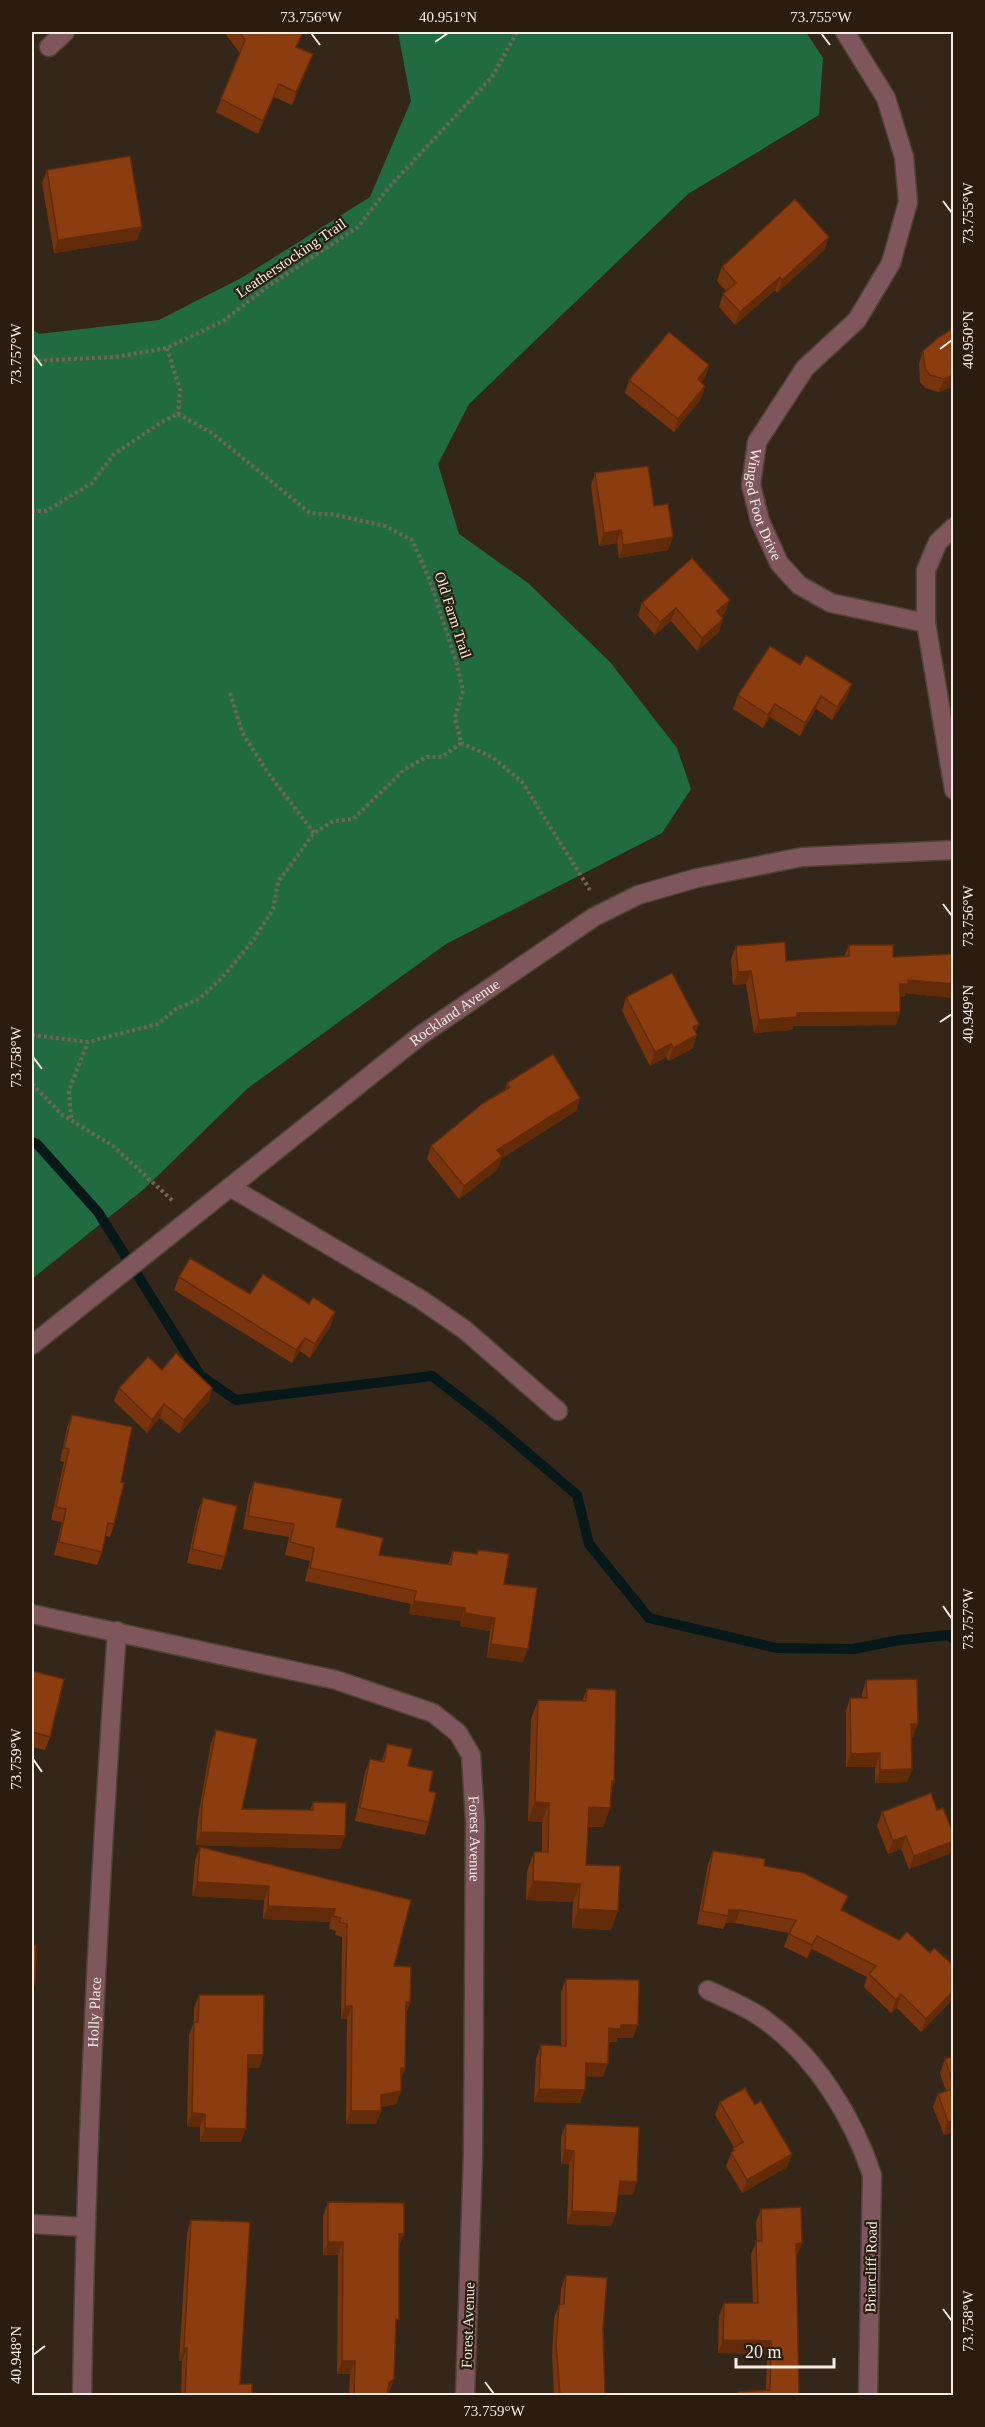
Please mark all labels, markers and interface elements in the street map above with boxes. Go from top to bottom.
text: 73.756°W [280,9,343,25]
text: 40.951°N [419,9,477,25]
text: 73.755°W [790,9,853,25]
text: 73.755°W [960,181,976,244]
street label: Leatherstocking Trail [233,215,349,301]
text: 40.950°N [960,311,976,369]
text: 73.757°W [8,322,24,385]
street label: Winged Foot Drive [743,448,785,563]
street label: Old Farm Trail [431,570,475,660]
text: 73.756°W [960,884,976,947]
street label: Rockland Avenue [406,975,503,1049]
text: 40.949°N [960,985,976,1043]
text: 73.758°W [8,1025,24,1088]
text: 73.757°W [960,1587,976,1650]
text: 73.759°W [8,1727,24,1790]
street label: Forest Avenue [465,1795,483,1882]
street label: Holly Place [85,1976,104,2048]
street label: Briarcliff Road [862,2221,880,2313]
street label: Forest Avenue [459,2281,478,2368]
text: 73.758°W [960,2289,976,2352]
text: 40.948°N [8,2326,24,2384]
scale bar [736,2331,834,2369]
text: 20 m [745,2342,782,2362]
text: 73.759°W [463,2403,526,2419]

